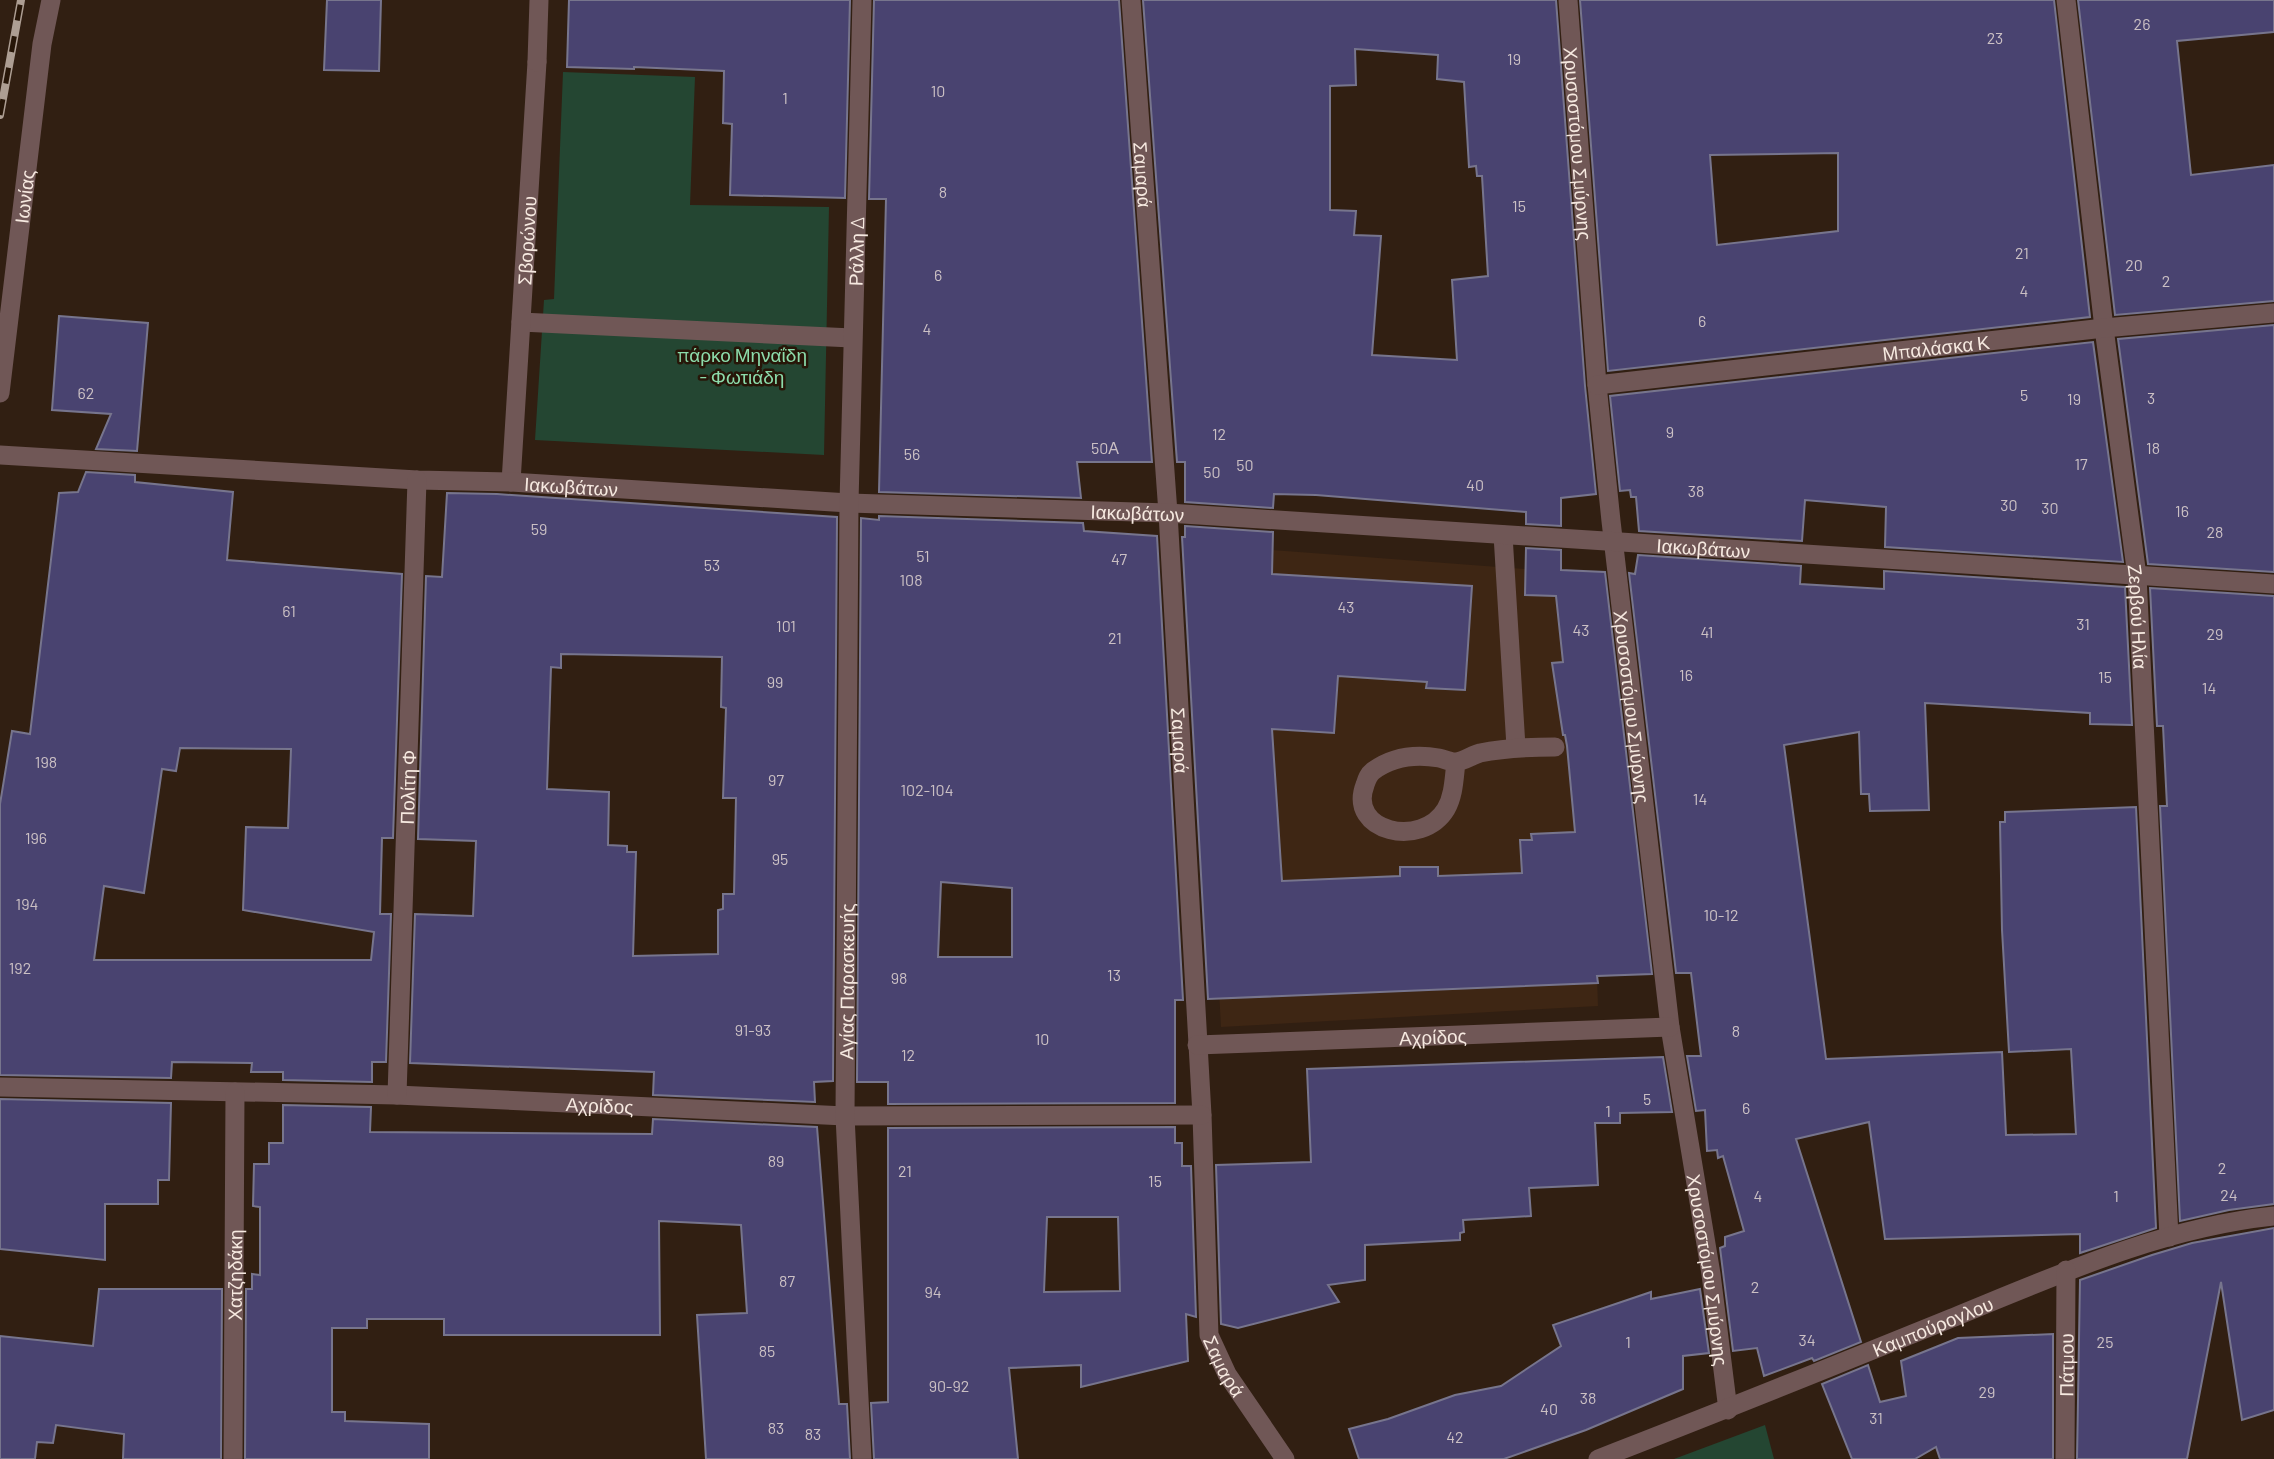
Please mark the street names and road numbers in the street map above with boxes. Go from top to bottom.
street label: Χρυσοστόμου Σμύρνης [1560,46,1598,241]
street label: Σαμαρά [1130,141,1157,208]
street label: Ιωνίας [9,168,38,225]
street label: Σβορώνου [512,195,540,286]
street label: Ράλλη Δ [843,217,868,286]
street label: Μπαλάσκα Κ [1881,329,1991,364]
street label: Ιακωβάτων [524,471,619,500]
street label: Ιακωβάτων [1090,499,1185,526]
street label: Ιακωβάτων [1656,533,1751,562]
street label: Ζερβού Ηλία [2124,563,2153,670]
street label: Χρυσοστόμου Σμύρνης [1610,609,1655,804]
street label: Σαμαρά [1167,707,1194,774]
street label: Πολίτη Φ [394,749,420,825]
street label: Αγίας Παρασκευής [834,903,858,1060]
street label: Αχρίδος [1399,1023,1467,1049]
street label: Αχρίδος [565,1091,634,1118]
street label: Χρυσοστόμου Σμύρνης [1683,1172,1734,1367]
street label: Χατζηδάκη [222,1229,246,1321]
street label: Καμπούρογλου [1869,1291,1996,1361]
street label: Σαμαρά [1199,1332,1250,1401]
street label: Πάτμου [2054,1333,2077,1397]

